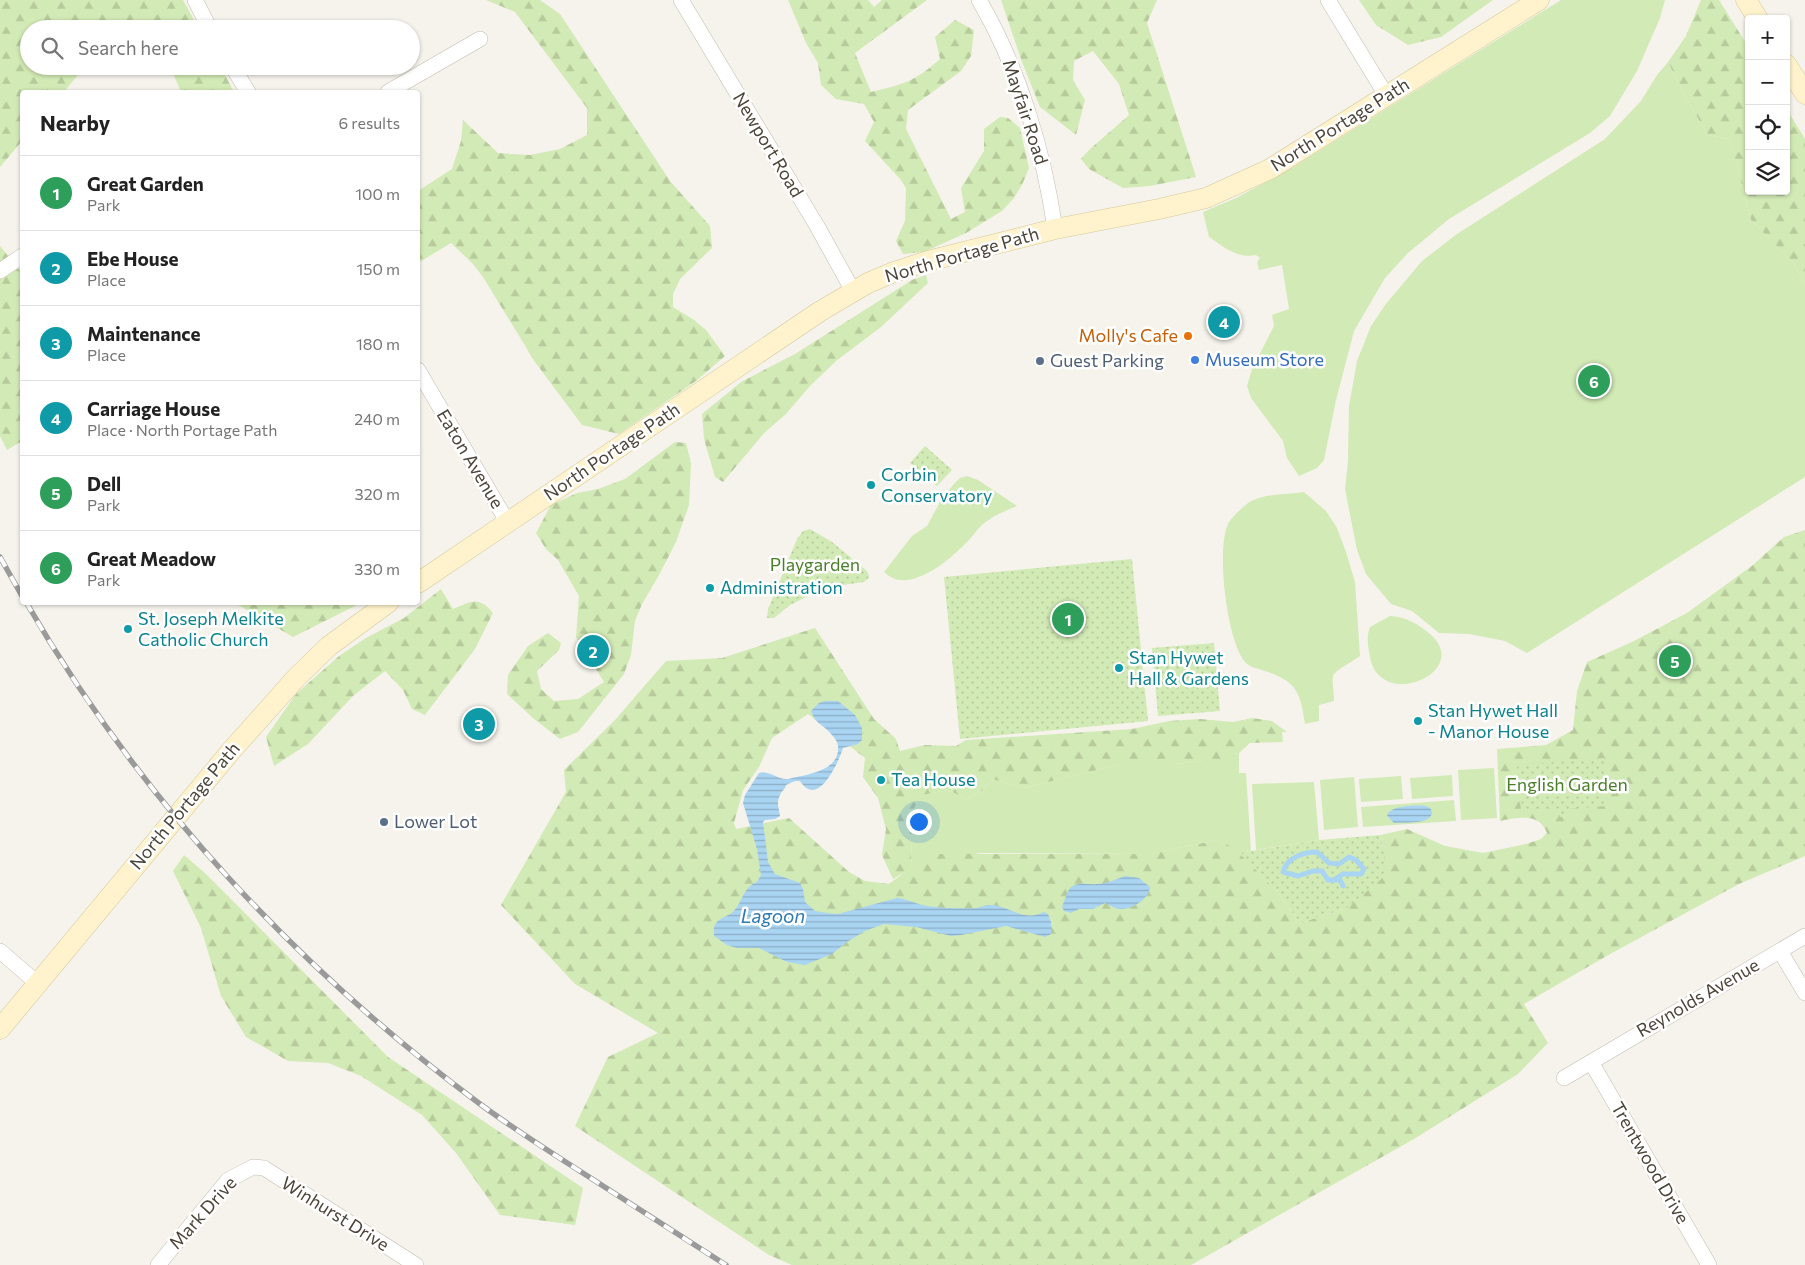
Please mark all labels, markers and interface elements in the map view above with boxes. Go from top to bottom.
map controls [1745,15,1790,195]
button: + [1745,15,1790,60]
search box [20,20,420,75]
icon: search [38,34,66,62]
text: Search here [78,36,178,59]
street label: Mayfair Road [999,56,1053,167]
button: − [1745,60,1790,105]
street label: North Portage Path [1266,73,1413,176]
street label: Newport Road [729,88,809,201]
button: locate [1745,105,1790,150]
text: Nearby [40,110,110,135]
text: 6 results [339,113,400,132]
button: layers [1745,150,1790,195]
text: Great Garden [87,172,204,195]
text: 1 [52,184,60,203]
text: 100 m [355,184,400,203]
text: Park [87,195,120,214]
street label: North Portage Path [882,222,1041,287]
text: Ebe House [87,247,179,270]
text: 2 [51,259,61,278]
text: 150 m [357,259,400,278]
text: Place [87,270,126,289]
pin: 4 [1208,303,1240,341]
text: Maintenance [87,322,201,345]
place label: Molly's Cafe [1078,324,1178,346]
marker: Molly's Cafe [1182,330,1194,342]
text: 3 [51,334,61,353]
text: 180 m [356,334,400,353]
text: Place [87,345,126,364]
place label: Museum Store [1205,348,1324,370]
place label: Guest Parking [1050,349,1164,371]
marker: Museum Store [1189,354,1201,366]
marker: Guest Parking [1034,355,1046,367]
pin: 6 [1578,362,1610,400]
text: Carriage House [87,397,220,420]
street label: North Portage Path [539,398,684,505]
street label: Eaton Avenue [433,405,509,512]
text: 4 [51,409,61,428]
text: 240 m [354,409,400,428]
text: Place · North Portage Path [87,420,277,439]
place label: Corbin Conservatory [881,463,992,506]
text: Dell [87,472,121,495]
marker: Corbin Conservatory [865,479,877,491]
text: 5 [51,484,61,503]
text: 320 m [355,484,400,503]
text: Park [87,495,120,514]
text: Great Meadow [87,547,216,570]
park label: Playgarden [770,553,860,575]
text: 6 [51,559,61,578]
text: 330 m [354,559,400,578]
text: Park [87,570,120,589]
place label: Administration [720,576,843,598]
marker: Administration [704,582,716,594]
pin: 1 [1052,600,1084,638]
place label: St. Joseph Melkite Catholic Church [138,607,284,650]
marker: St. Joseph Melkite Catholic Church [122,623,134,635]
pin: 2 [577,632,609,670]
pin: 5 [1659,642,1691,680]
place label: Stan Hywet Hall & Gardens [1129,646,1249,689]
marker: Stan Hywet Hall & Gardens [1113,662,1125,674]
place label: Stan Hywet Hall - Manor House [1428,699,1558,742]
pin: 3 [463,705,495,743]
marker: Stan Hywet Hall - Manor House [1412,715,1424,727]
street label: North Portage Path [125,737,244,873]
place label: Tea House [891,768,976,790]
park label: English Garden [1506,773,1628,795]
marker: Tea House [875,774,887,786]
your location [906,809,932,835]
place label: Lower Lot [394,810,477,832]
marker: Lower Lot [378,816,390,828]
water label: Lagoon [741,904,805,927]
street label: Reynolds Avenue [1632,953,1763,1041]
street label: Trentwood Drive [1607,1098,1695,1227]
street label: Mark Drive [164,1171,241,1253]
street label: Winhurst Drive [278,1171,394,1255]

